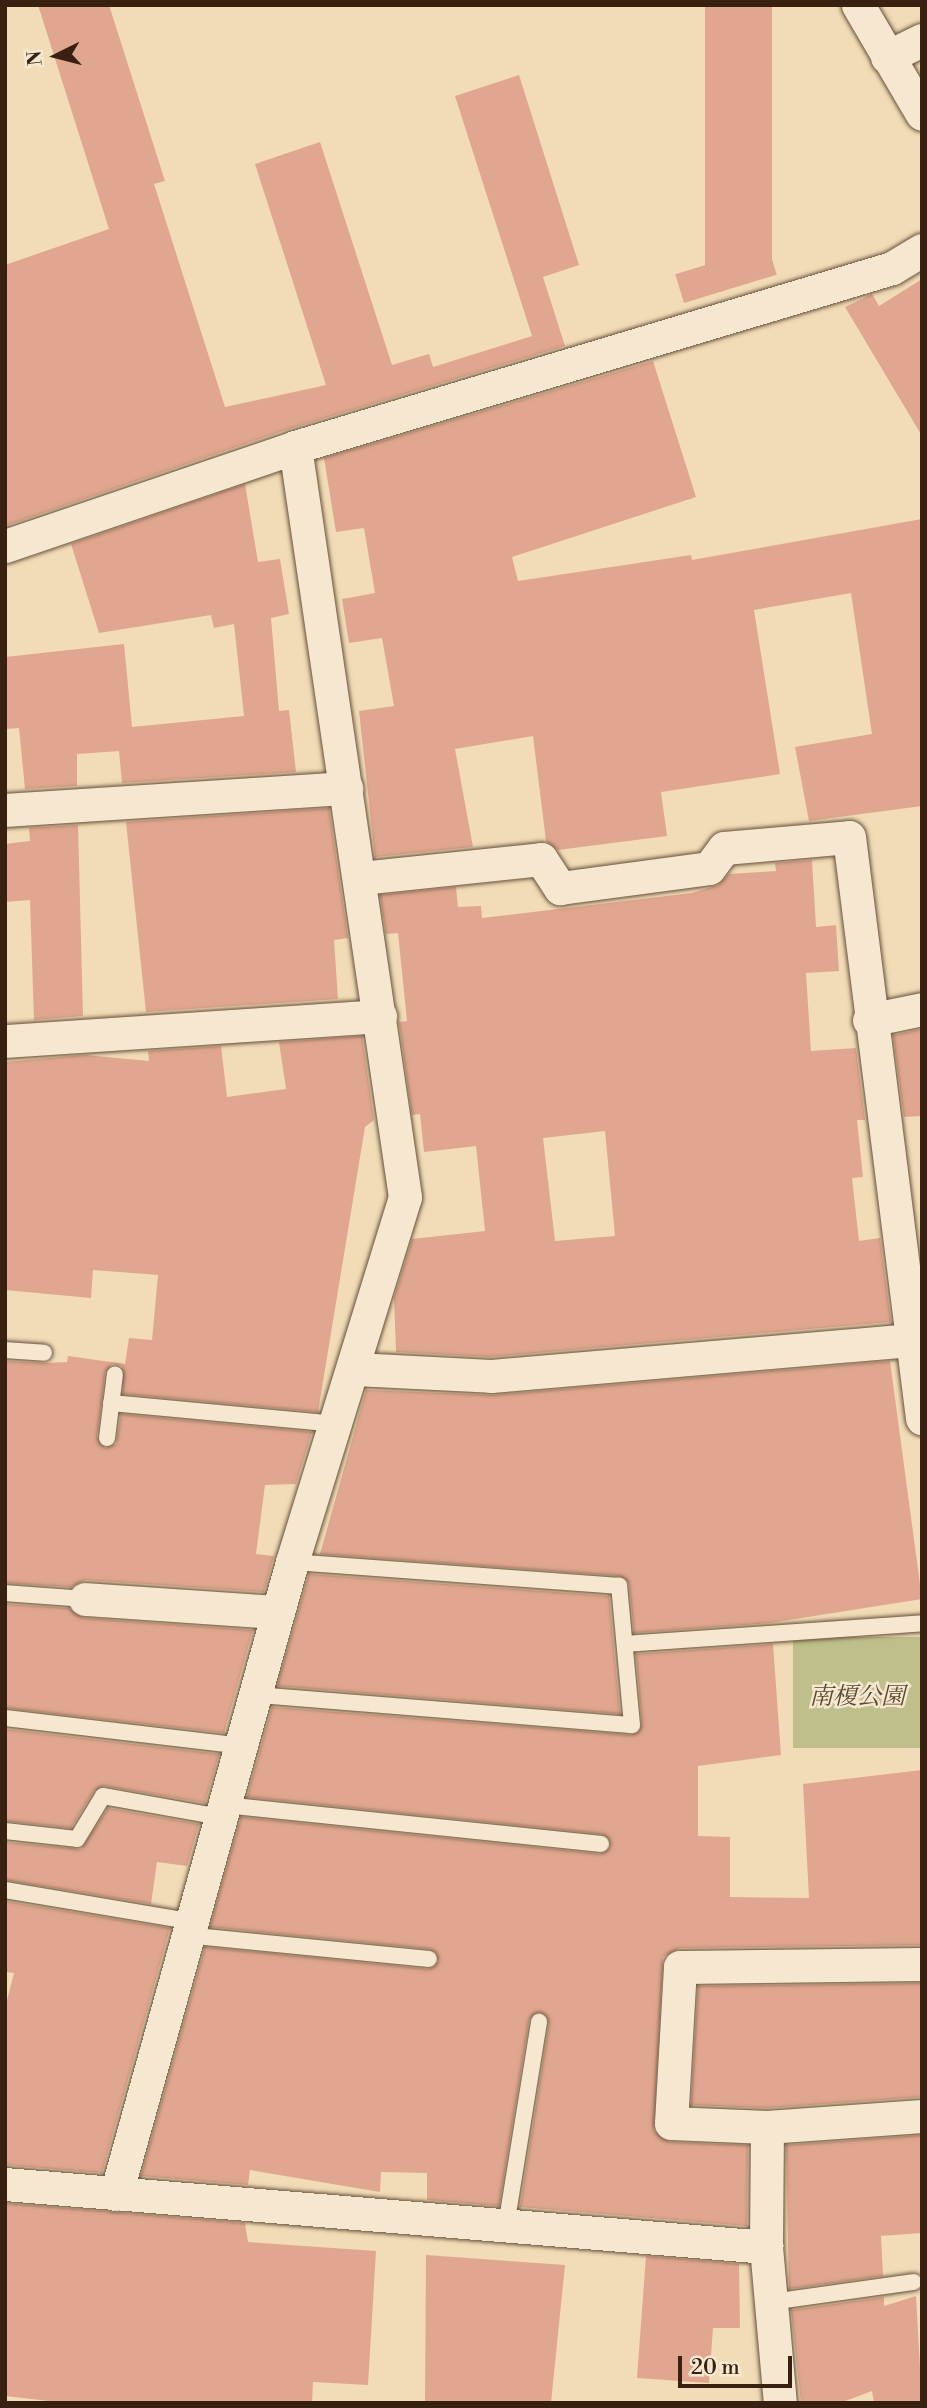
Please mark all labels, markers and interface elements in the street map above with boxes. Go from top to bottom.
north arrow [21,21,91,91]
text: N [22,49,48,67]
park label: 南榎公園 [809,1684,905,1712]
scale bar [682,2342,796,2386]
text: 20 m [691,2355,740,2381]

